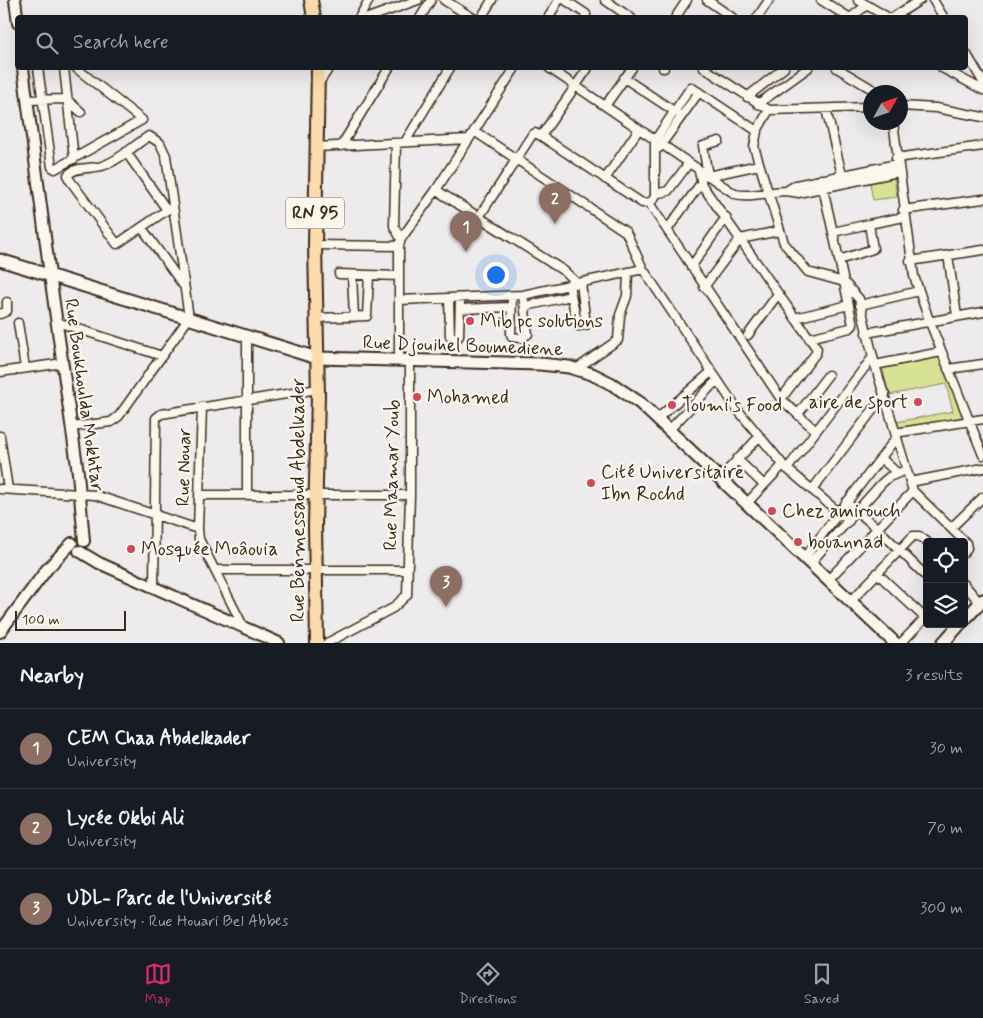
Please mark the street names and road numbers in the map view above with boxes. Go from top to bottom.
road number: RN 95 [286,198,344,228]
street label: Rue Boukhoulda Mokhtar [58,297,110,493]
street label: Rue Djouihel Boumediene [362,330,564,363]
street label: Rue Benmessaoud Abdelkader [286,378,311,622]
street label: Rue Maamar Youb [378,399,406,551]
street label: Rue Nouar [171,427,197,507]

